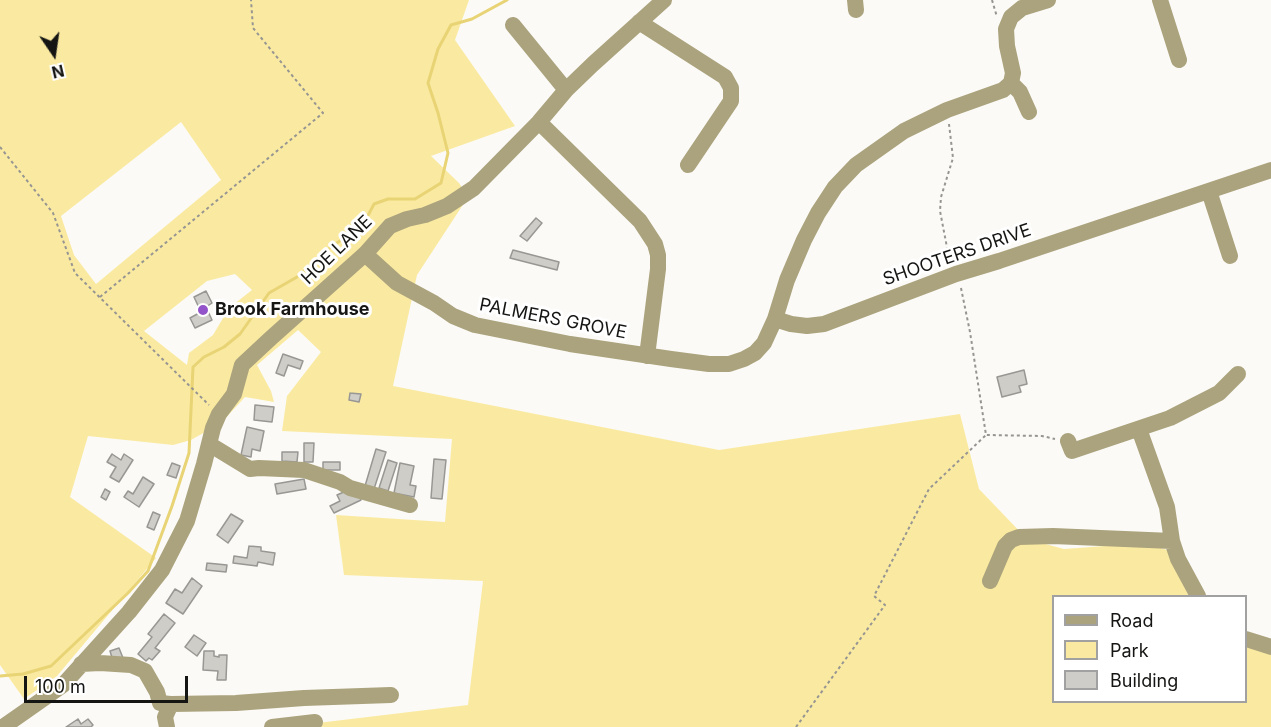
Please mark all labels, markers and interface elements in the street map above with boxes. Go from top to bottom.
north arrow [24,24,84,84]
text: N [50,60,66,83]
street label: HOE LANE [297,211,377,289]
street label: SHOOTERS DRIVE [880,220,1034,290]
street label: PALMERS GROVE [478,294,628,344]
place label: Brook Farmhouse [215,299,369,321]
marker: Brook Farmhouse [196,303,210,317]
legend [1052,595,1247,703]
text: Road [1110,610,1153,631]
text: Park [1110,640,1149,661]
scale bar [27,664,190,702]
text: Building [1110,670,1178,691]
text: 100 m [35,676,86,697]

